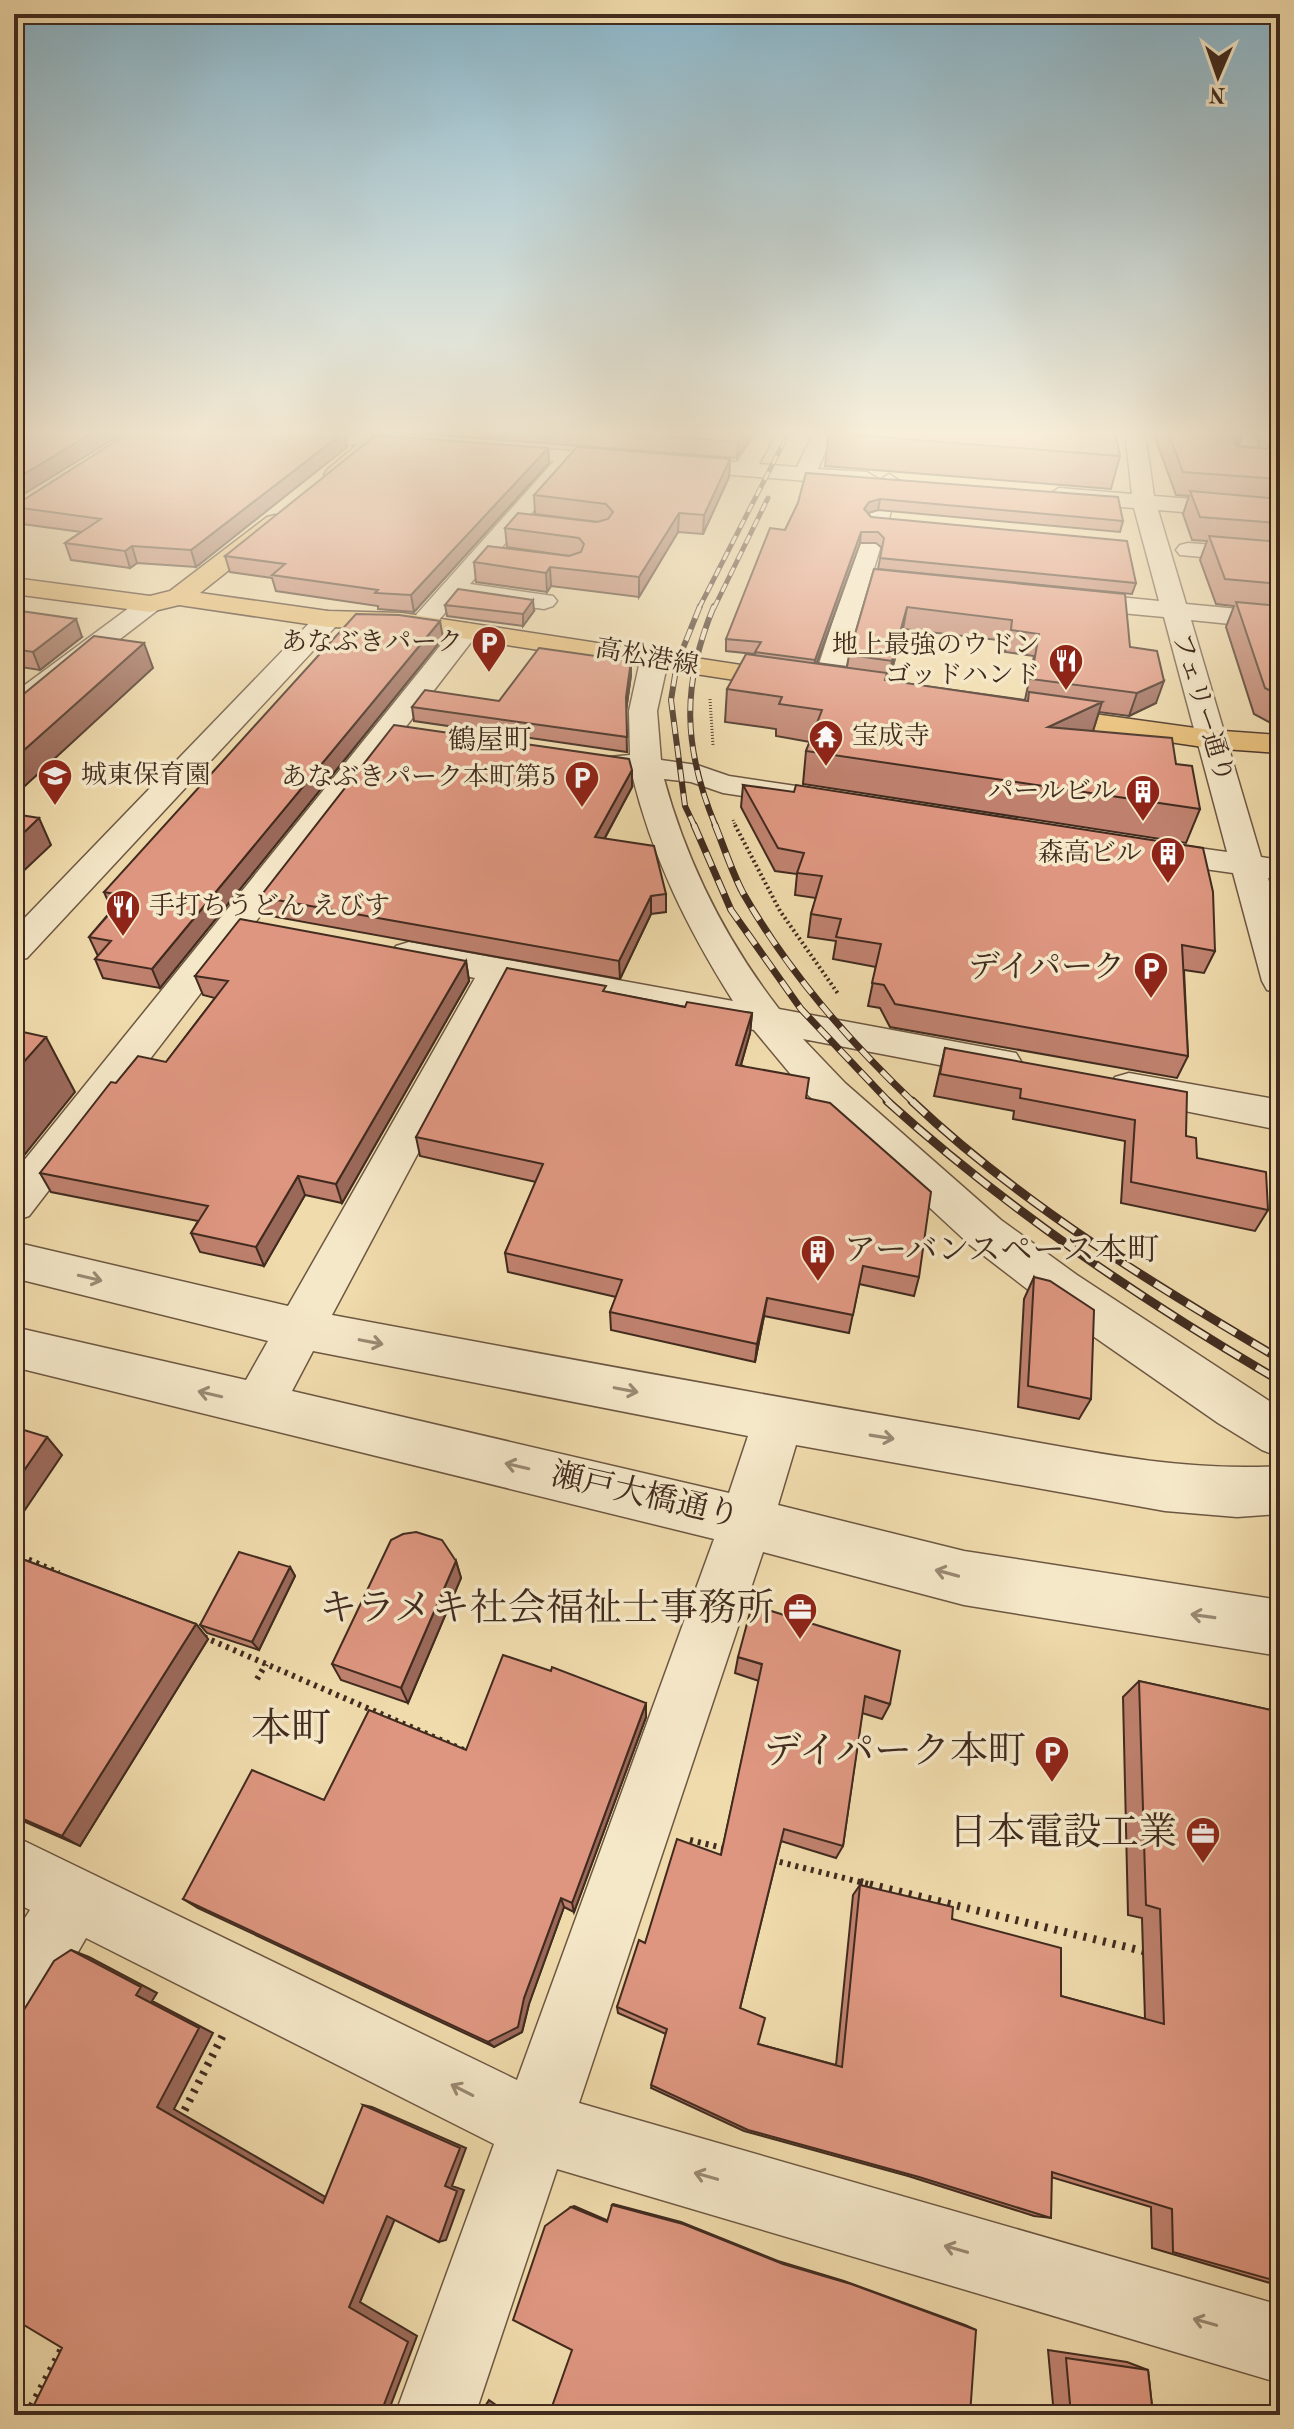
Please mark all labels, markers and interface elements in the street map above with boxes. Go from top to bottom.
north arrow [1178,36,1258,116]
text: N [1208,83,1226,105]
parking icon: あなぶきパーク [470,624,508,674]
place label: あなぶきパーク [281,629,463,656]
street label: フェリー通り [1167,630,1239,786]
place label: 地上最強のウドン ゴッドハンド [832,631,1040,689]
street label: 高松港線 [594,634,701,680]
restaurant icon: 地上最強のウドン ゴッドハンド [1047,642,1085,692]
temple icon: 宝成寺 [807,718,845,768]
place label: 宝成寺 [852,722,930,750]
district label: 鶴屋町 [448,725,532,756]
school or university icon: 城東保育園 [36,757,74,807]
parking icon: あなぶきパーク本町第5 [563,759,601,809]
place label: 城東保育園 [81,761,211,789]
place label: あなぶきパーク本町第5 [281,763,556,791]
building icon: パールビル [1124,773,1162,823]
place label: パールビル [988,778,1117,805]
building icon: 森高ビル [1149,835,1187,885]
place label: 森高ビル [1038,839,1142,867]
restaurant icon: 手打ちうどん えびす [104,888,142,938]
place label: 手打ちうどん えびす [149,892,390,920]
parking icon: デイパーク [1132,950,1170,1000]
place label: デイパーク [968,951,1125,985]
building icon: アーバンスペース本町 [799,1233,837,1283]
place label: アーバンスペース本町 [844,1233,1159,1268]
one-way arrow [76,1271,102,1286]
one-way arrow [357,1335,383,1350]
one-way arrow [613,1384,638,1399]
one-way arrow [197,1386,223,1401]
one-way arrow [869,1431,894,1446]
street label: 瀬戸大橋通り [548,1457,743,1534]
one-way arrow [505,1458,531,1473]
one-way arrow [934,1565,960,1580]
place label: キラメキ社会福祉士事務所 [319,1587,774,1629]
office icon: キラメキ社会福祉士事務所 [781,1591,819,1641]
one-way arrow [1191,1608,1216,1623]
district label: 本町 [251,1707,331,1751]
place label: デイパーク本町 [763,1731,1026,1772]
parking icon: デイパーク本町 [1033,1734,1071,1784]
place label: 日本電設工業 [949,1812,1177,1853]
office icon: 日本電設工業 [1184,1815,1222,1865]
one-way arrow [450,2081,474,2097]
one-way arrow [694,2168,719,2182]
one-way arrow [943,2241,969,2256]
one-way arrow [1193,2314,1219,2329]

